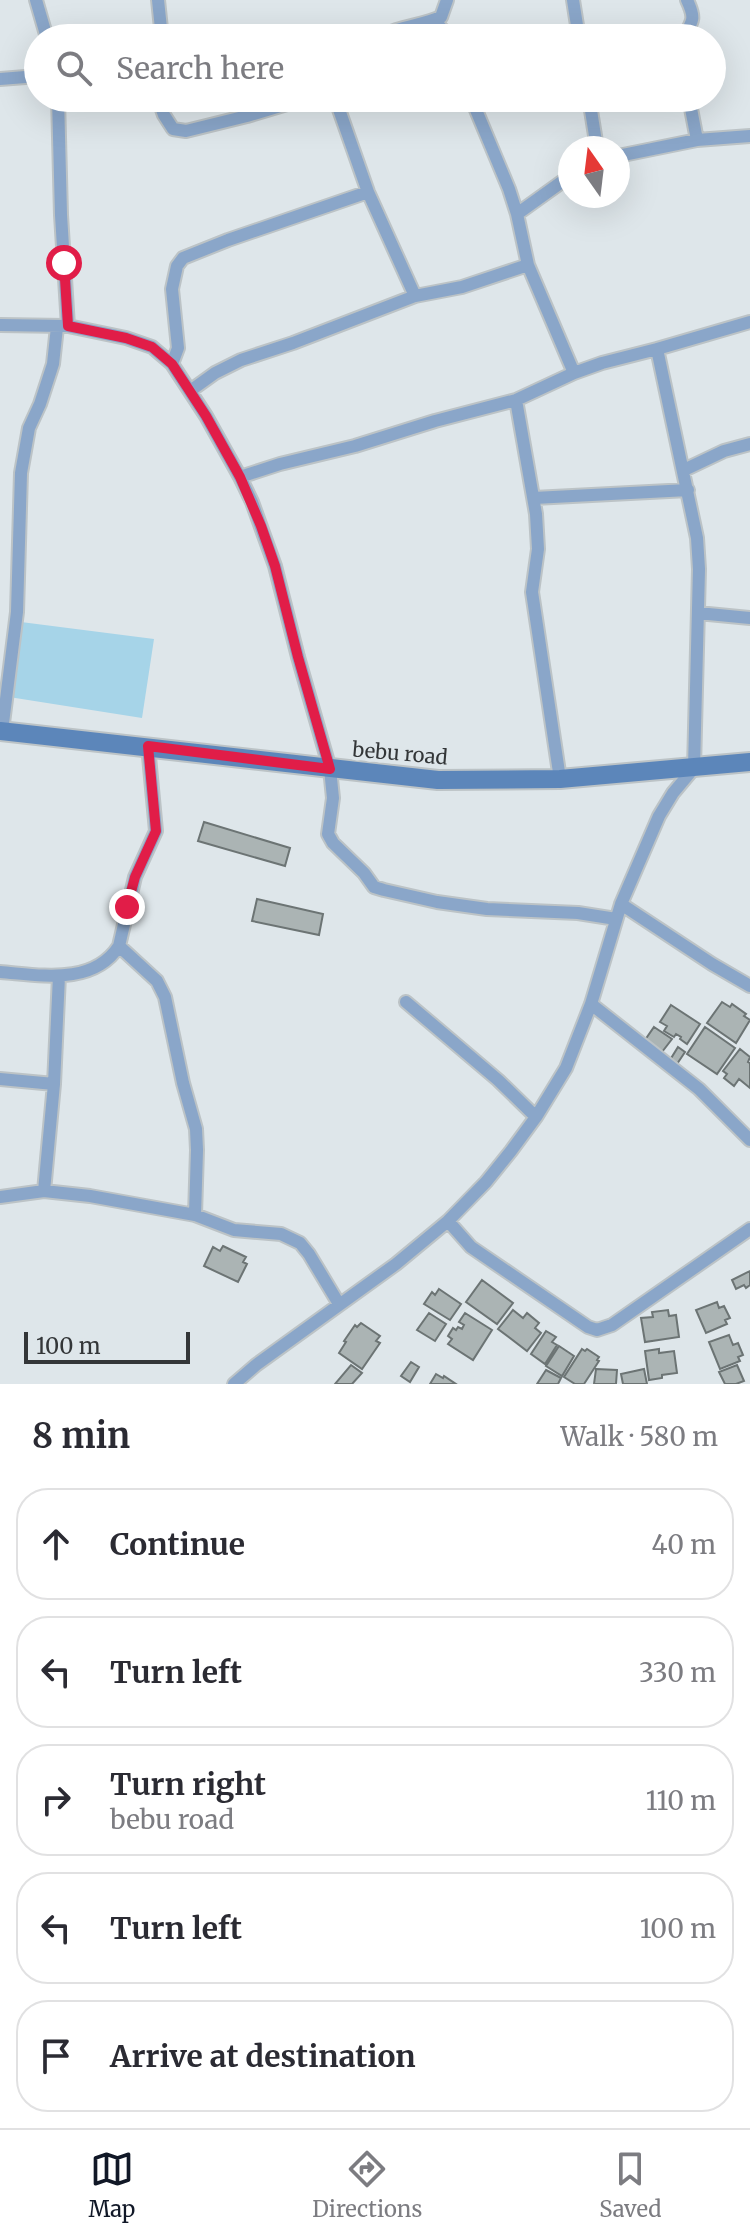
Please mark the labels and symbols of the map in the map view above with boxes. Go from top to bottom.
north arrow [558,136,630,208]
route start [46,245,82,281]
street label: bebu road [350,736,449,770]
route end [109,889,145,925]
scale bar [24,1328,190,1364]

